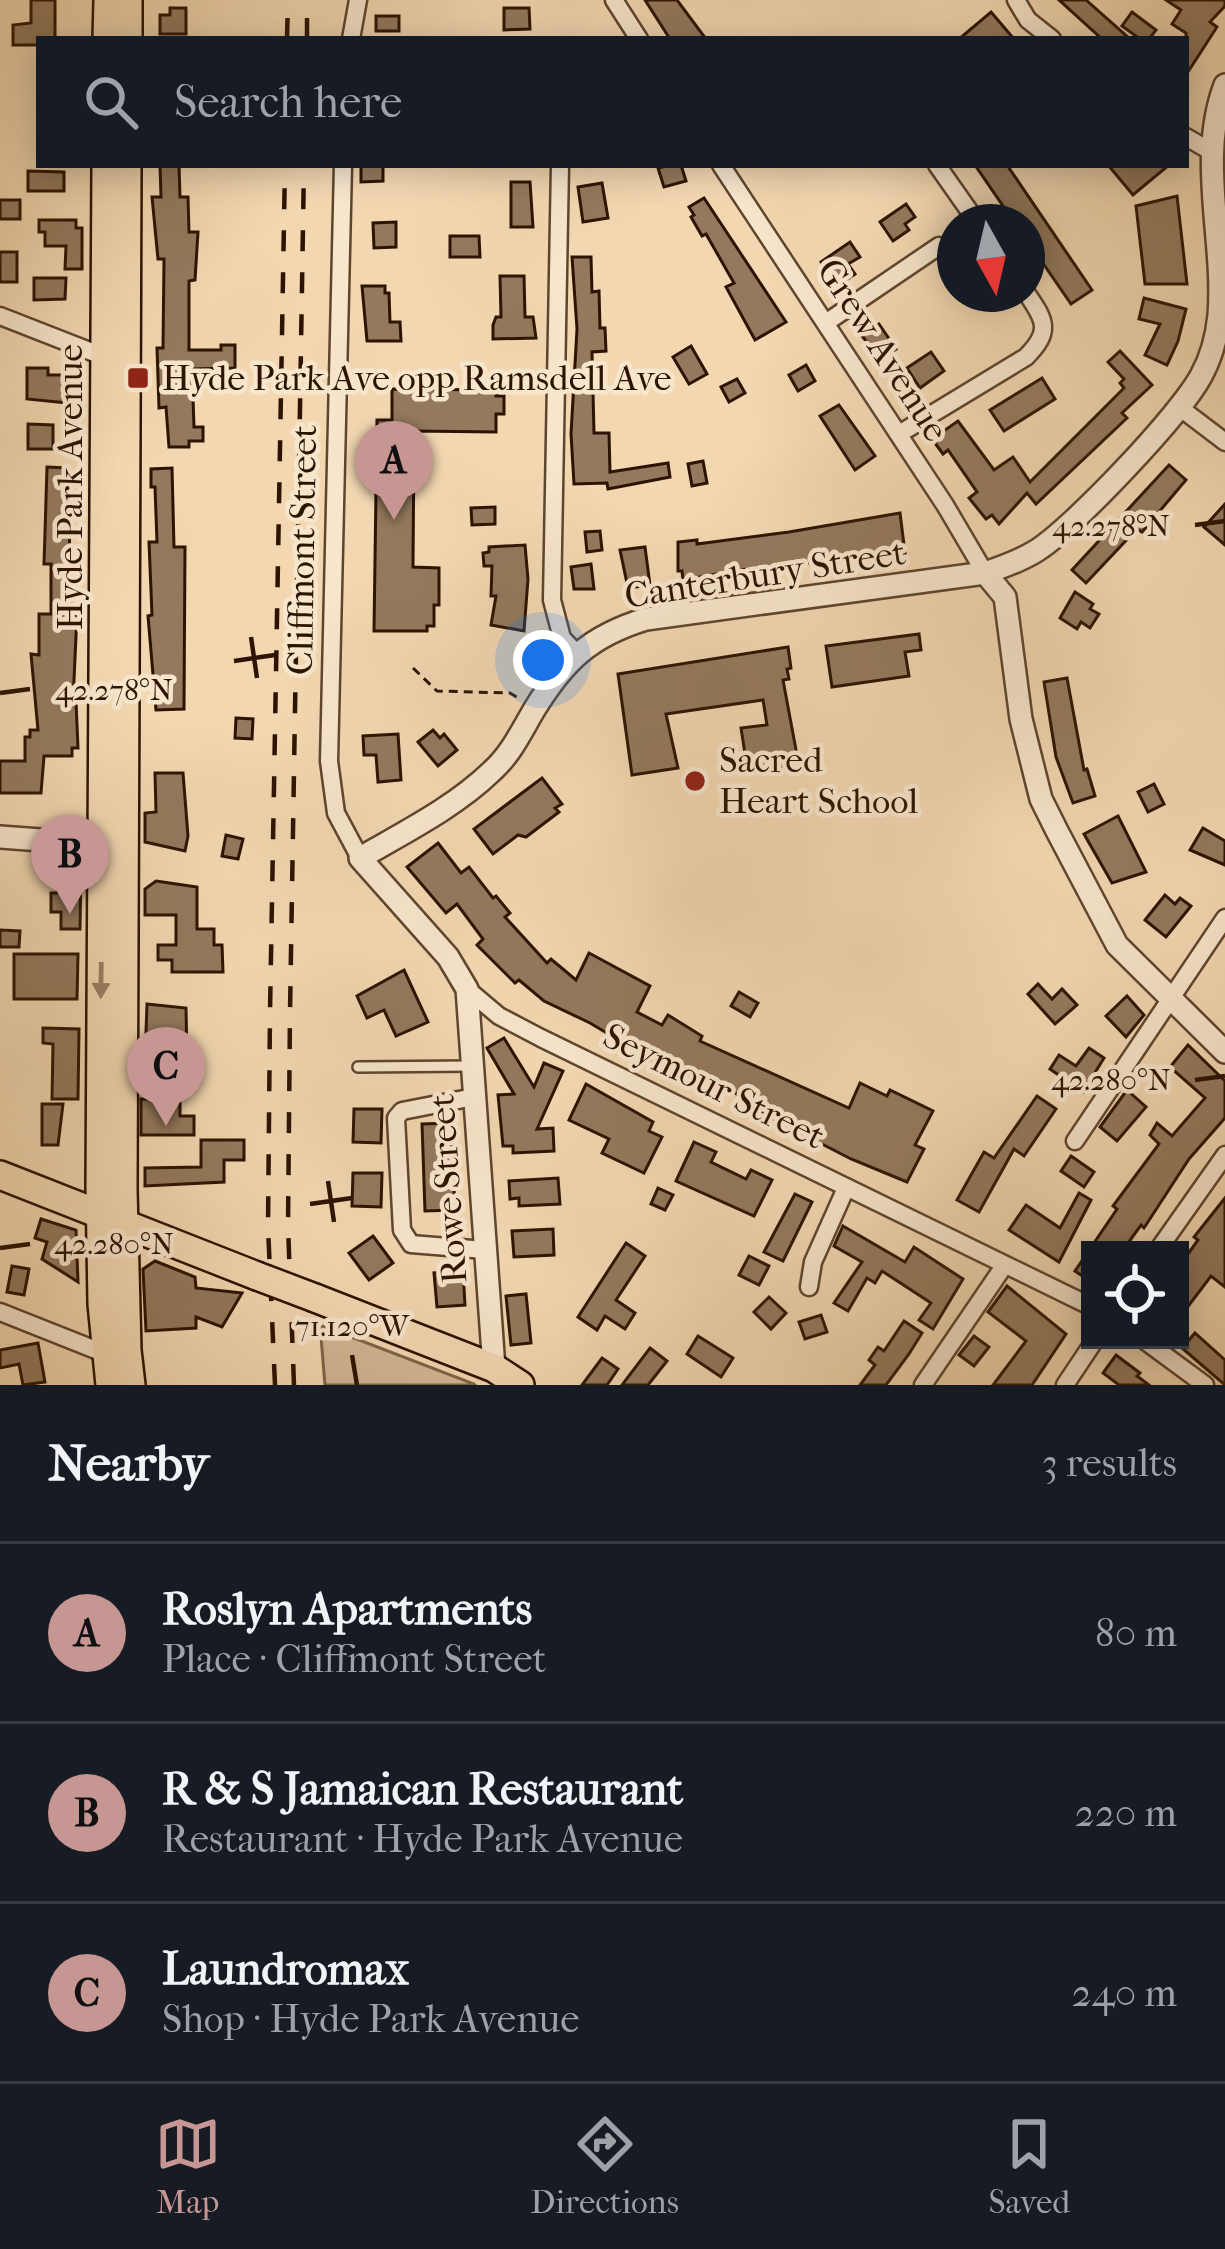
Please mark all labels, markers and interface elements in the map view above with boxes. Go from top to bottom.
search box [36,36,1189,168]
icon: search [78,69,144,135]
text: Search here [174,76,402,129]
north arrow [937,204,1045,312]
street label: Grew Avenue [809,251,957,449]
street label: Hyde Park Avenue [49,344,91,630]
place label: Hyde Park Ave opp Ramsdell Ave [162,357,672,399]
marker: Hyde Park Ave opp Ramsdell Ave [125,365,151,391]
pin: A [355,421,433,520]
street label: Cliffmont Street [279,424,325,675]
text: 42.278°N [1052,509,1170,544]
street label: Canterbury Street [622,531,909,617]
your location [513,630,573,690]
text: 42.278°N [55,673,173,708]
place label: Sacred Heart School [719,739,918,822]
marker: Sacred Heart School [682,768,708,794]
pin: B [31,815,109,914]
one-way arrow [92,962,111,1000]
street label: Seymour Street [596,1014,832,1158]
pin: C [127,1027,205,1126]
text: 42.280°N [1051,1063,1171,1098]
street label: Rowe Street [420,1093,476,1285]
text: 42.280°N [54,1227,174,1262]
map controls [1081,1241,1189,1349]
button: locate [1081,1241,1189,1349]
text: 71.120°W [295,1309,411,1344]
text: Nearby [48,1433,209,1493]
text: 3 results [1042,1440,1177,1486]
text: Roslyn Apartments [162,1583,532,1636]
text: A [74,1610,100,1656]
text: 80 m [1095,1610,1177,1656]
text: Place · Cliffmont Street [162,1636,546,1682]
text: R & S Jamaican Restaurant [162,1763,683,1816]
text: B [74,1790,100,1836]
text: 220 m [1075,1790,1177,1836]
text: Restaurant · Hyde Park Avenue [162,1816,683,1862]
text: Laundromax [162,1943,409,1996]
text: C [74,1970,100,2016]
text: 240 m [1072,1970,1177,2016]
text: Shop · Hyde Park Avenue [162,1996,580,2042]
tab: Map [155,2111,221,2222]
tab: Directions [530,2111,679,2222]
tab: Saved [988,2111,1070,2222]

